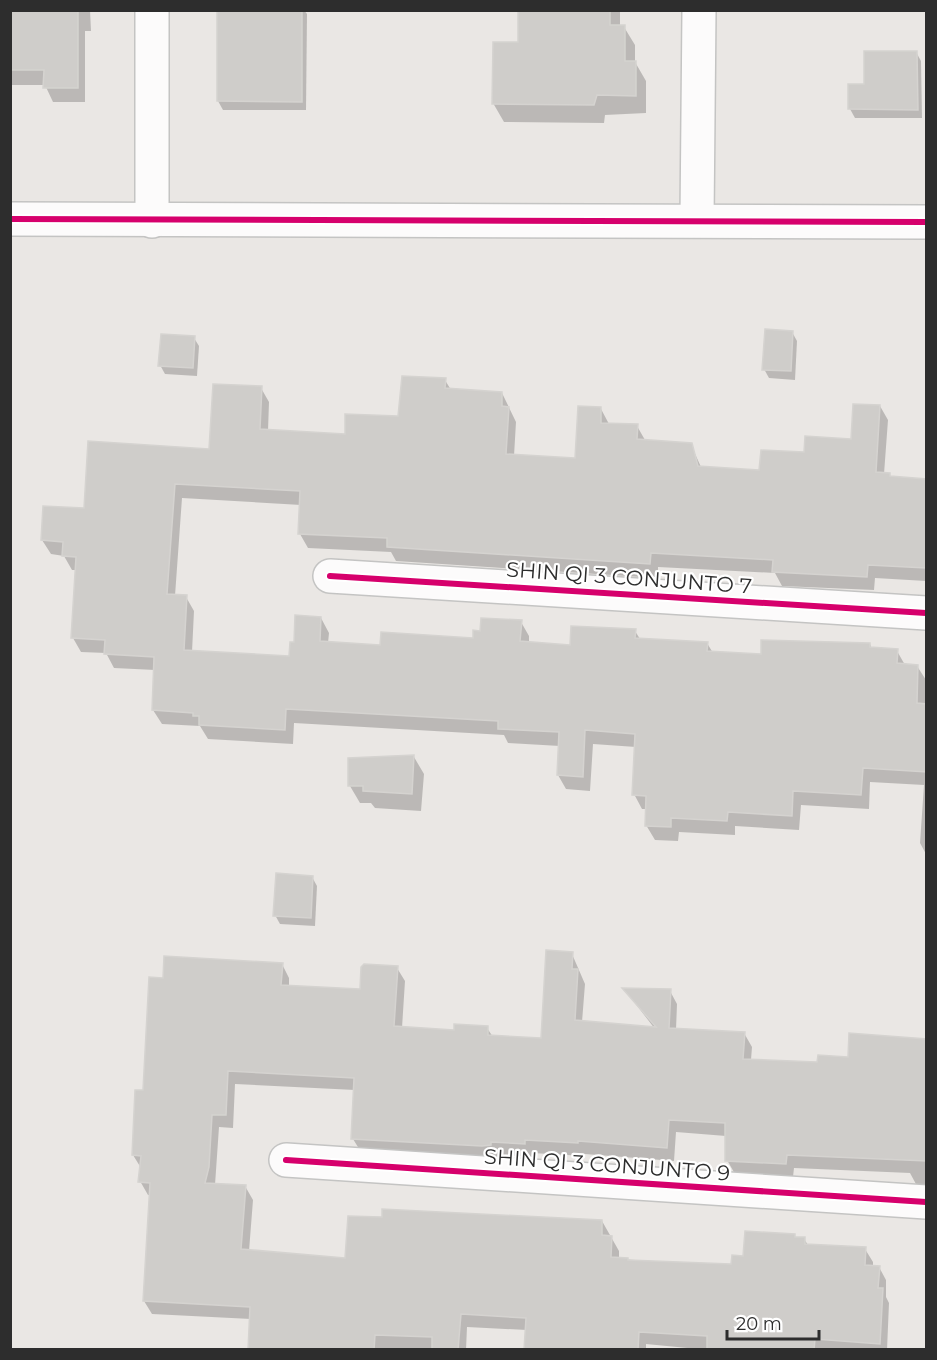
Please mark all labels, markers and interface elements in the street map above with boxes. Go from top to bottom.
street label: SHIN QI 3 CONJUNTO 7 [505,556,753,599]
street label: SHIN QI 3 CONJUNTO 9 [483,1143,731,1186]
scale bar [727,1303,818,1341]
text: 20 m [736,1313,782,1335]

